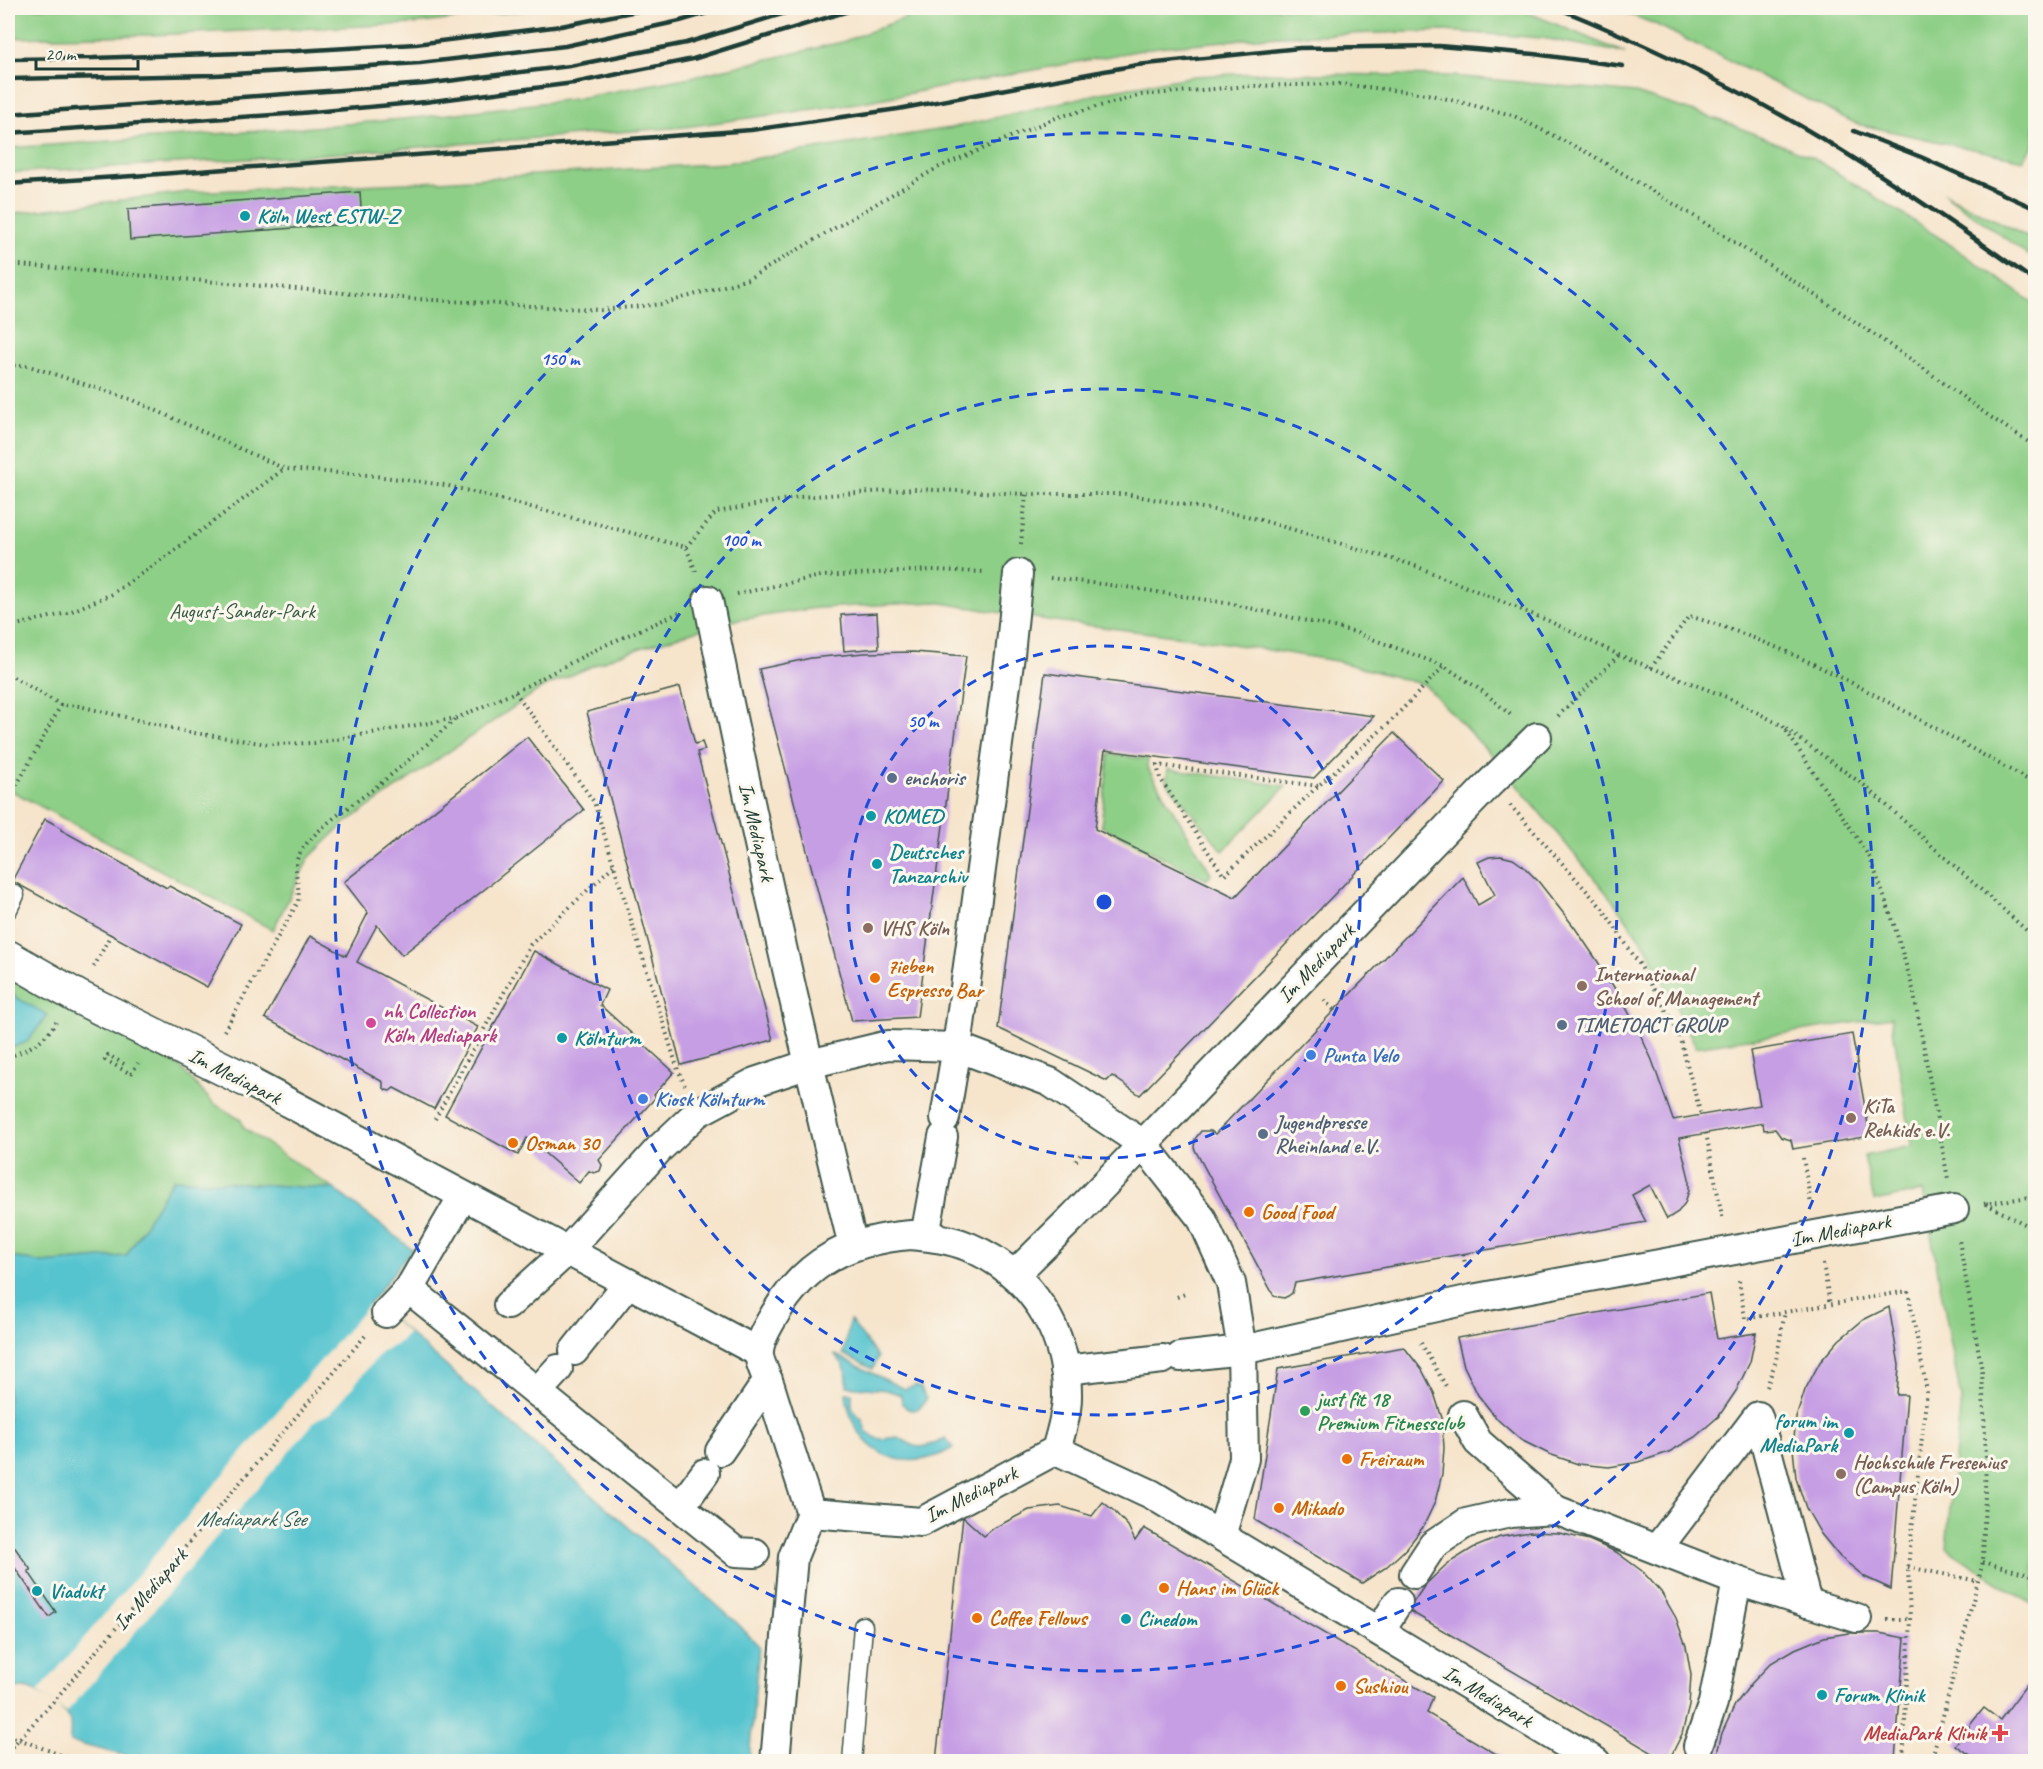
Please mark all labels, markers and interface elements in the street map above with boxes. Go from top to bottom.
scale bar [36,33,138,71]
text: 20 m [45,43,78,65]
place label: Köln West ESTW-Z [257,203,403,229]
marker: Köln West ESTW-Z [238,209,252,223]
text: 150 m [541,348,581,370]
text: 100 m [722,529,762,551]
park label: August-Sander-Park [169,598,316,624]
text: 50 m [908,710,940,732]
place label: enchoris [904,765,967,791]
marker: enchoris [885,771,899,785]
street label: Im Mediapark [733,780,781,885]
place label: KOMED [883,803,946,829]
marker: KOMED [864,809,878,823]
place label: Deutsches Tanzarchiv [889,839,969,889]
marker: Deutsches Tanzarchiv [870,857,884,871]
centre of rings [1094,892,1114,912]
place label: VHS Köln [880,915,950,941]
street label: Im Mediapark [1272,917,1361,1008]
marker: VHS Köln [861,921,875,935]
place label: 7ieben Espresso Bar [887,953,985,1003]
place label: International School of Management [1594,961,1761,1011]
marker: 7ieben Espresso Bar [868,971,882,985]
marker: International School of Management [1575,979,1589,993]
place label: nh Collection Köln Mediapark [383,998,498,1048]
place label: TIMETOACT GROUP [1574,1012,1729,1038]
marker: nh Collection Köln Mediapark [364,1016,378,1030]
marker: TIMETOACT GROUP [1555,1018,1569,1032]
place label: Kölnturm [574,1025,642,1051]
marker: Kölnturm [555,1031,569,1045]
street label: Im Mediapark [184,1042,287,1111]
place label: Punta Velo [1323,1042,1400,1068]
marker: Punta Velo [1304,1048,1318,1062]
place label: Kiosk Kölnturm [655,1086,766,1112]
marker: Kiosk Kölnturm [636,1092,650,1106]
place label: KiTa Rehkids e.V. [1863,1093,1950,1143]
place label: Jugendpresse Rheinland e.V. [1273,1109,1379,1159]
marker: KiTa Rehkids e.V. [1844,1111,1858,1125]
marker: Jugendpresse Rheinland e.V. [1256,1127,1270,1141]
place label: Osman 30 [525,1130,602,1156]
marker: Osman 30 [506,1136,520,1150]
place label: Good Food [1261,1199,1337,1225]
marker: Good Food [1242,1205,1256,1219]
street label: Im Mediapark [1789,1207,1894,1252]
place label: just fit 18 Premium Fitnessclub [1315,1386,1466,1436]
marker: just fit 18 Premium Fitnessclub [1298,1404,1312,1418]
place label: forum im MediaPark [1759,1408,1839,1458]
marker: forum im MediaPark [1842,1426,1856,1440]
place label: Freiraum [1359,1446,1424,1472]
place label: Hochschule Fresenius (Campus Köln) [1853,1449,2008,1499]
marker: Freiraum [1340,1452,1354,1466]
street label: Im Mediapark [920,1459,1023,1528]
marker: Hochschule Fresenius (Campus Köln) [1834,1467,1848,1481]
place label: Mikado [1291,1495,1345,1521]
marker: Mikado [1272,1501,1286,1515]
water label: Mediapark See [197,1505,308,1533]
street label: Im Mediapark [107,1542,194,1635]
place label: Hans im Glück [1176,1575,1280,1601]
place label: Viadukt [49,1578,106,1604]
marker: Hans im Glück [1157,1581,1171,1595]
marker: Viadukt [30,1584,44,1598]
place label: Coffee Fellows [989,1605,1089,1631]
place label: Cinedom [1138,1606,1198,1632]
marker: Coffee Fellows [970,1611,984,1625]
marker: Cinedom [1119,1612,1133,1626]
street label: Im Mediapark [1438,1659,1539,1734]
place label: Sushiou [1353,1673,1410,1699]
marker: Sushiou [1334,1679,1348,1693]
place label: Forum Klinik [1834,1682,1926,1708]
marker: Forum Klinik [1815,1688,1829,1702]
place label: MediaPark Klinik [1863,1720,1988,1746]
marker: MediaPark Klinik [1991,1724,2009,1742]

